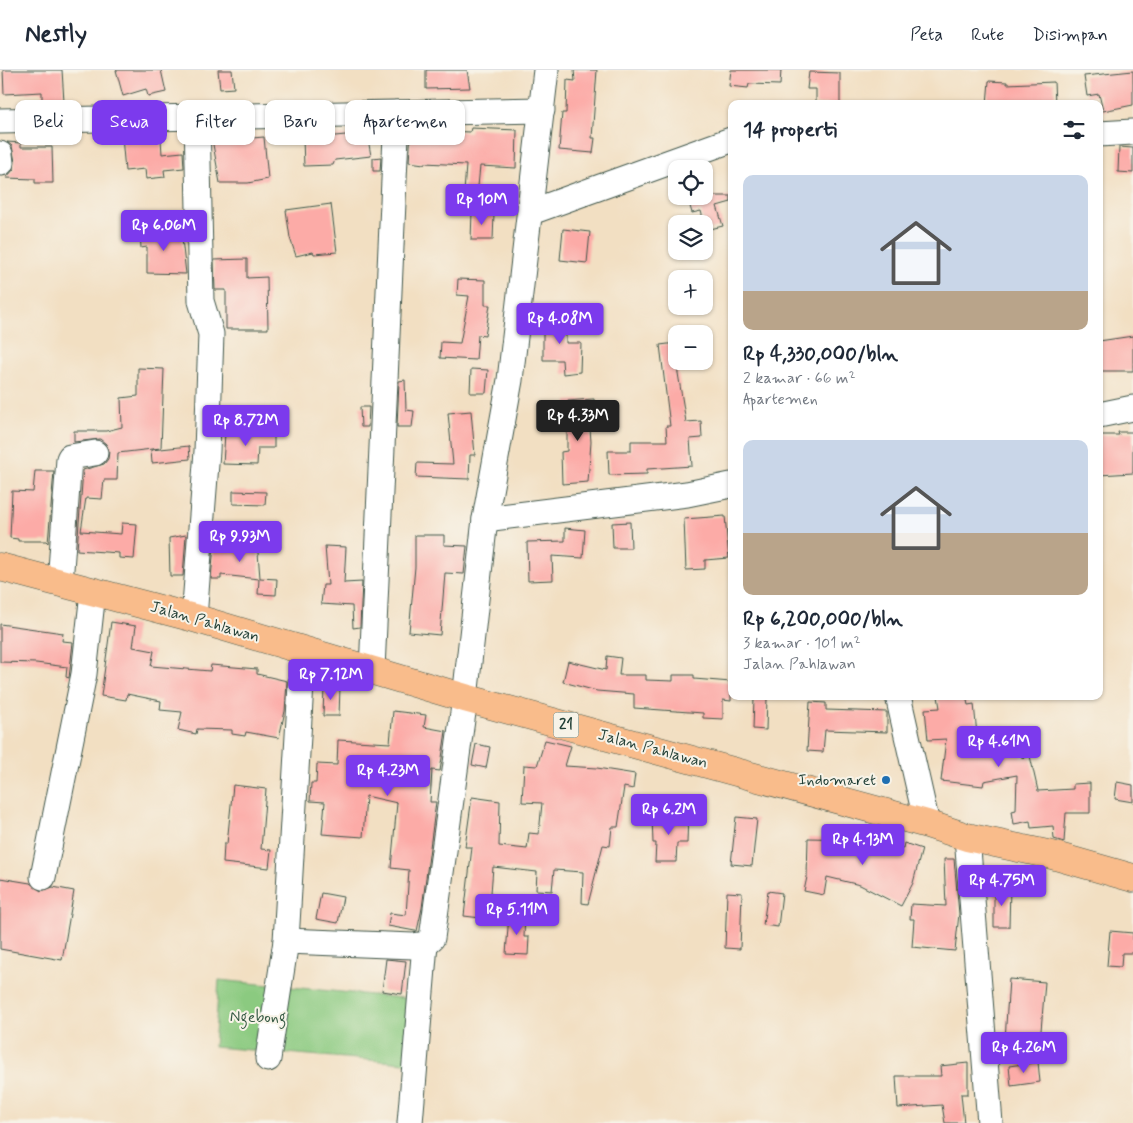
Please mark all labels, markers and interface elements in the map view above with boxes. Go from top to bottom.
text: Nestly [25,19,87,50]
text: Peta [910,23,943,47]
text: Rute [971,23,1004,47]
text: Disimpan [1032,23,1108,47]
chip: Beli [15,100,82,145]
chip: Sewa [92,100,167,145]
chip: Filter [177,100,255,145]
chip: Baru [265,100,335,145]
chip: Apartemen [345,100,465,145]
text: 14 properti [743,116,837,144]
icon: filters [1060,116,1088,144]
map controls [668,160,713,370]
button: locate [668,160,713,205]
pin: Rp 10M [441,184,523,226]
text: Rp 10M [457,189,508,210]
icon: home [871,208,961,298]
pin: Rp 6.06M [112,210,216,252]
text: Rp 6.06M [132,215,196,236]
button: layers [668,215,713,260]
button: + [668,270,713,315]
pin: Rp 4.08M [508,302,612,345]
text: Rp 4.08M [527,308,593,329]
button: − [668,325,713,370]
text: Rp 4,330,000/bln [743,340,898,368]
text: 2 kamar · 66 m² [743,368,856,389]
text: Apartemen [743,389,818,410]
pin: Rp 4.33M [526,400,630,442]
pin: Rp 8.72M [194,404,298,447]
text: Rp 4.33M [547,405,609,426]
text: Rp 8.72M [213,410,279,431]
icon: home [871,473,961,563]
pin: Rp 9.93M [188,520,292,563]
text: Rp 9.93M [210,526,270,547]
street label: Jalan Pahlawan [148,596,262,648]
text: Rp 6,200,000/bln [743,605,903,633]
text: 3 kamar · 101 m² [743,633,861,654]
text: Jalan Pahlawan [743,654,856,675]
pin: Rp 7.12M [279,658,383,701]
text: Rp 7.12M [299,664,363,685]
road number: 21 [554,712,578,738]
street label: Jalan Pahlawan [596,724,710,774]
pin: Rp 4.61M [947,726,1051,768]
text: Rp 4.61M [968,731,1030,752]
pin: Rp 4.23M [336,754,440,797]
text: Rp 4.23M [357,760,419,781]
place label: Indomaret [798,770,876,791]
marker: Indomaret [880,774,892,786]
pin: Rp 6.2M [623,794,715,836]
text: Rp 6.2M [642,799,696,820]
pin: Rp 4.13M [811,824,915,866]
text: Rp 4.13M [832,829,894,850]
pin: Rp 4.75M [950,864,1054,907]
text: Rp 4.75M [969,870,1035,891]
pin: Rp 5.11M [465,894,569,936]
text: Rp 5.11M [486,899,548,920]
park label: Ngebong [230,1007,286,1029]
pin: Rp 4.26M [972,1032,1076,1074]
text: Rp 4.26M [992,1037,1056,1058]

